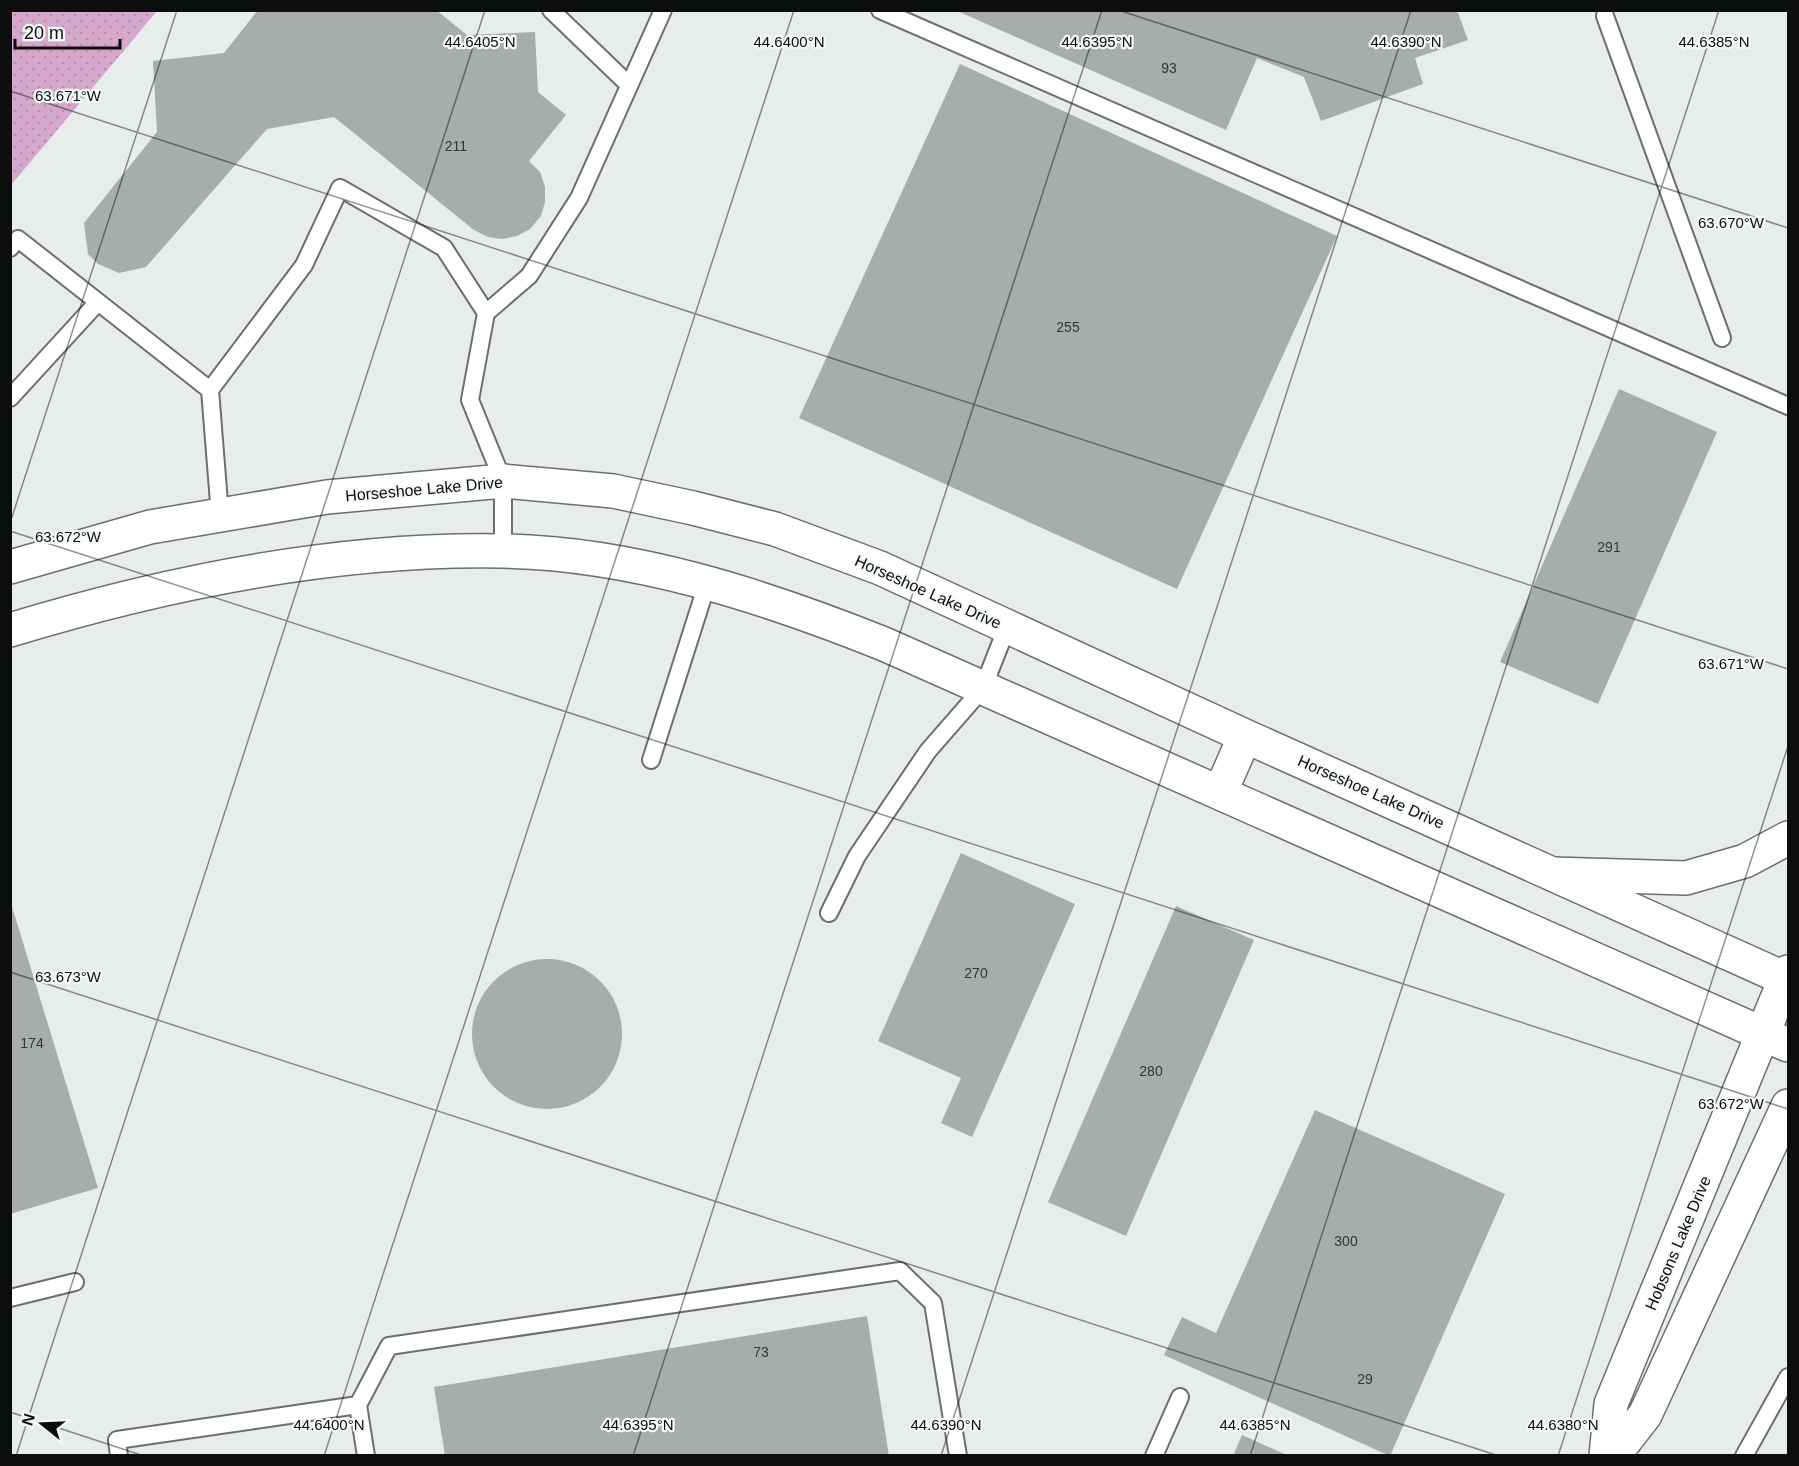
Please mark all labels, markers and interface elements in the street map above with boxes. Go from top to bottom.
scale bar [15,12,120,50]
text: 20 m [24,23,64,43]
text: 44.6405°N [444,33,516,50]
text: 44.6400°N [753,33,825,50]
text: 44.6395°N [1061,33,1133,50]
text: 44.6390°N [1370,33,1442,50]
text: 44.6385°N [1678,33,1750,50]
house number: 93 [1161,60,1177,76]
text: 63.671°W [35,87,102,104]
house number: 211 [445,138,467,154]
text: 63.670°W [1698,214,1765,231]
house number: 255 [1056,319,1080,335]
street label: Horseshoe Lake Drive [344,474,504,504]
text: 63.672°W [35,528,102,545]
house number: 291 [1597,539,1621,555]
street label: Horseshoe Lake Drive [852,552,1004,632]
text: 63.671°W [1698,655,1765,672]
street label: Horseshoe Lake Drive [1295,752,1447,832]
house number: 270 [964,965,988,981]
text: 63.673°W [35,968,102,985]
house number: 174 [20,1035,44,1051]
house number: 280 [1139,1063,1163,1079]
text: 63.672°W [1698,1095,1765,1112]
street label: Hobsons Lake Drive [1642,1173,1714,1313]
house number: 300 [1334,1233,1358,1249]
house number: 73 [753,1344,769,1360]
house number: 29 [1357,1371,1373,1387]
north arrow [12,1394,72,1454]
text: N [18,1411,38,1428]
text: 44.6400°N [293,1416,365,1433]
text: 44.6395°N [602,1416,674,1433]
text: 44.6390°N [910,1416,982,1433]
text: 44.6385°N [1219,1416,1291,1433]
text: 44.6380°N [1527,1416,1599,1433]

